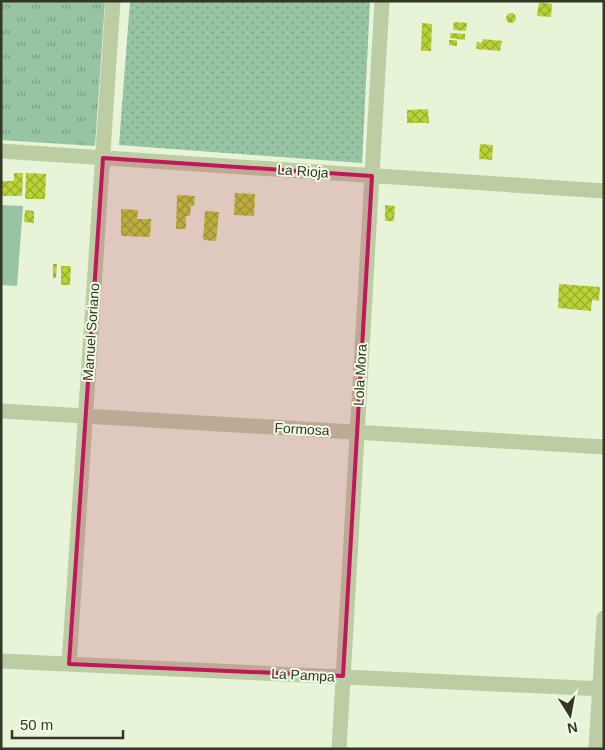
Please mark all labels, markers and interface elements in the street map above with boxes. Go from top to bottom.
street label: La Rioja [277,161,329,181]
street label: Manuel Soriano [80,282,102,381]
street label: Lola Mora [350,343,370,407]
street label: Formosa [274,420,330,438]
street label: La Pampa [271,665,335,685]
north arrow [545,690,595,740]
scale bar [12,708,124,740]
text: 50 m [20,716,53,733]
text: N [566,719,579,737]

